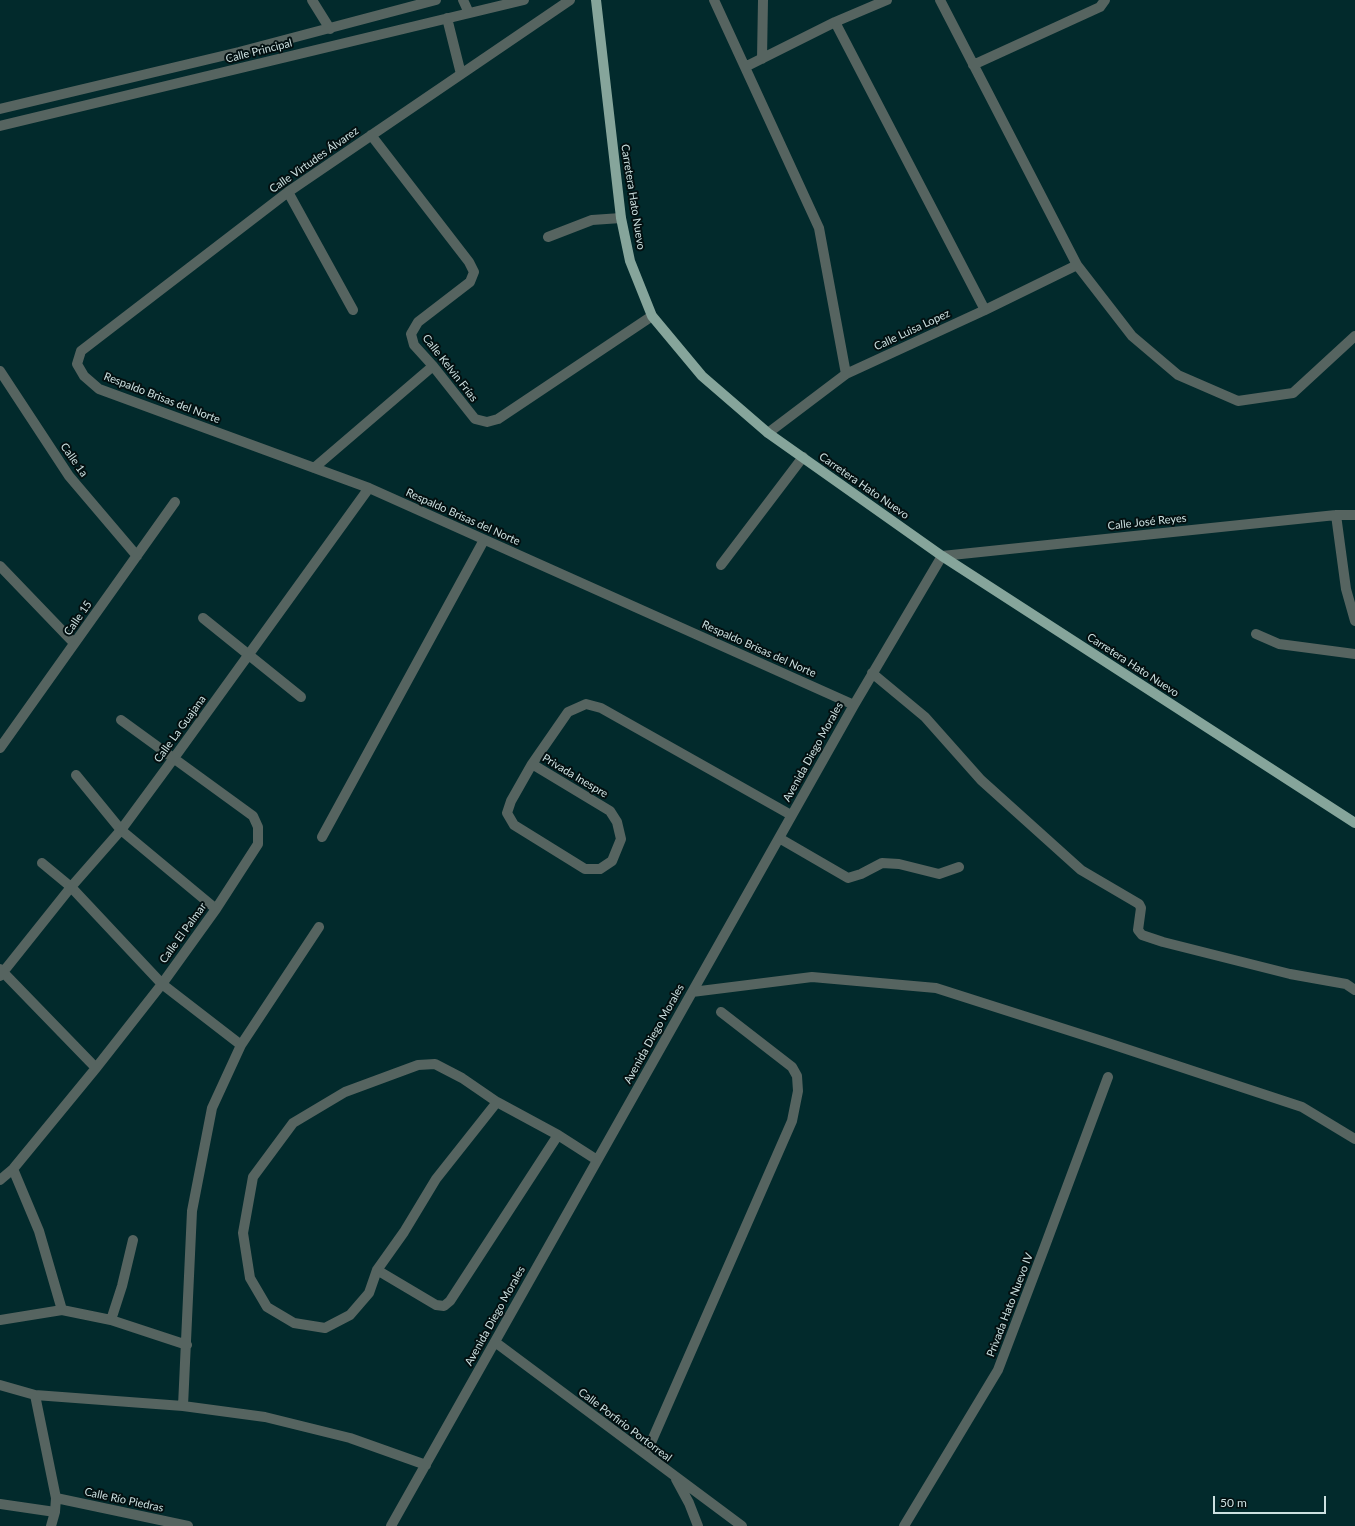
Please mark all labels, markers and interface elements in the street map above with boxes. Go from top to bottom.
street label: Calle Principal [224,36,294,66]
street label: Calle Virtudes Álvarez [267,124,361,196]
street label: Carretera Hato Nuevo [618,143,648,251]
street label: Calle Luisa Lopez [872,307,952,353]
street label: Calle Kelvin Frías [420,332,480,404]
street label: Respaldo Brisas del Norte [102,370,222,426]
street label: Calle 1a [58,440,90,480]
street label: Carretera Hato Nuevo [816,450,912,522]
street label: Respaldo Brisas del Norte [404,486,522,548]
street label: Calle José Reyes [1107,511,1187,533]
street label: Calle 15 [61,598,95,638]
street label: Respaldo Brisas del Norte [700,618,818,680]
street label: Carretera Hato Nuevo [1085,630,1181,700]
street label: Calle La Guajana [151,693,209,765]
street label: Avenida Diego Morales [780,700,846,804]
street label: Privada Inespre [540,751,610,801]
street label: Calle El Palmar [157,900,209,966]
street label: Avenida Diego Morales [621,982,687,1086]
street label: Privada Hato Nuevo IV [984,1251,1036,1359]
street label: Avenida Diego Morales [462,1264,528,1368]
street label: Calle Porfirio Portorreal [576,1386,674,1464]
street label: Calle Río Piedras [83,1485,165,1515]
scale bar [1215,1488,1328,1514]
text: 50 m [1220,1495,1247,1510]

